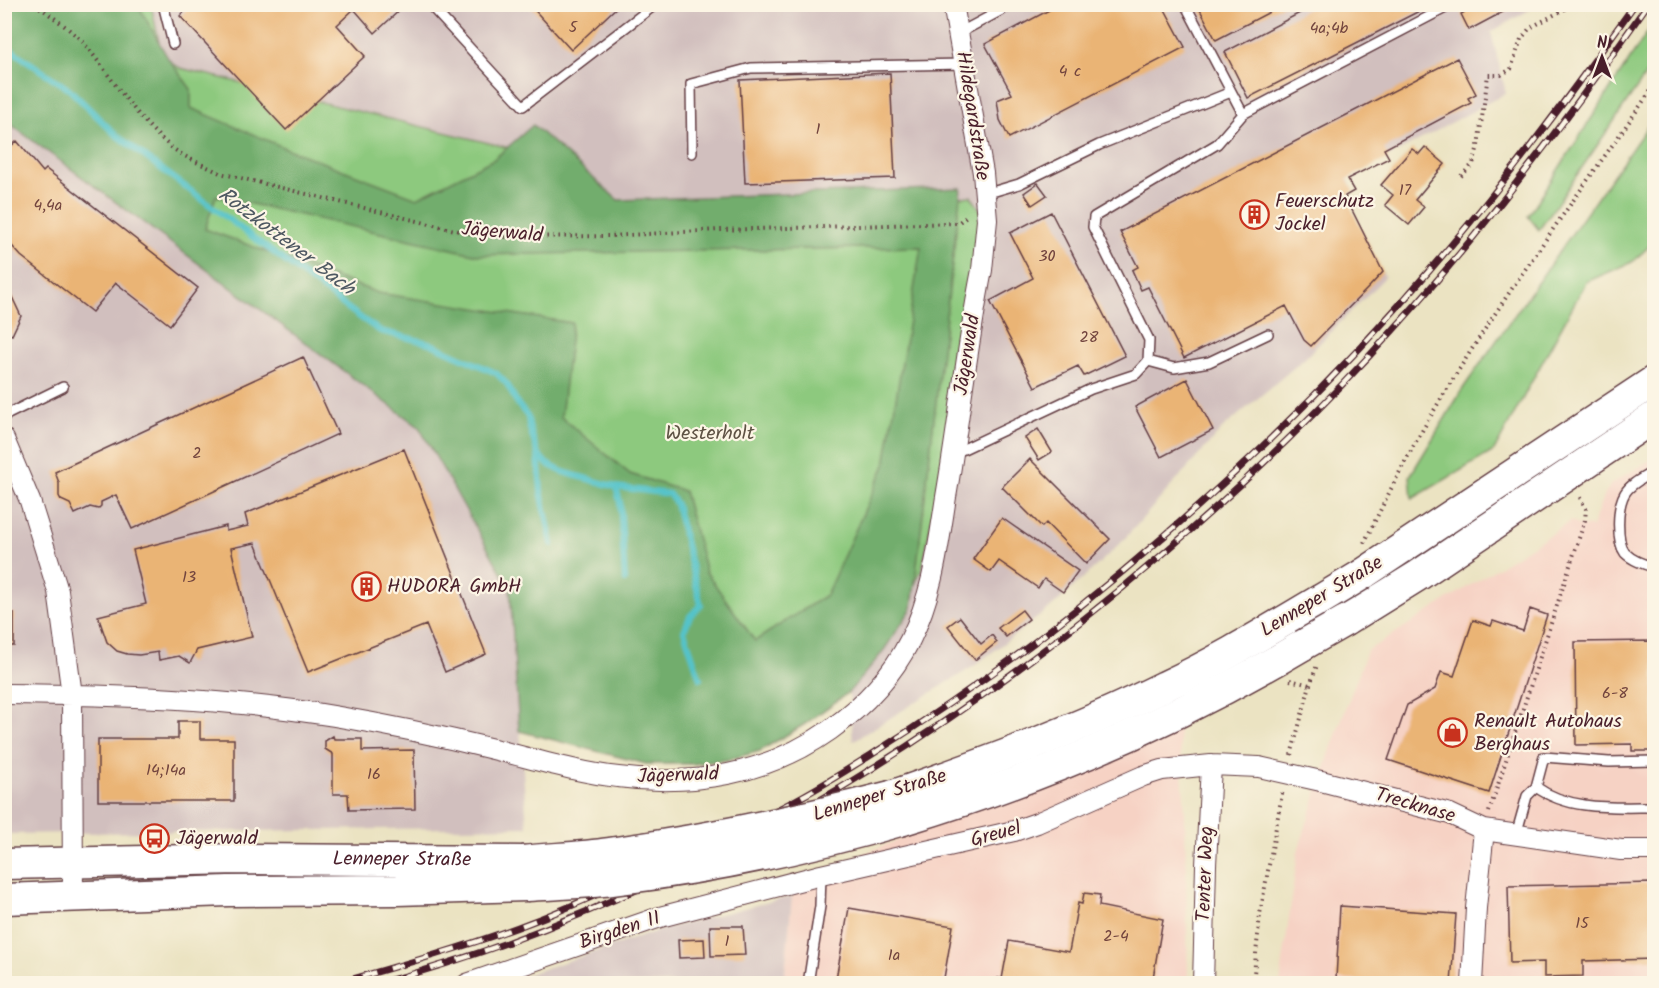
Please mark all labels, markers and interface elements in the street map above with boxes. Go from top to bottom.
house number: 5 [569,15,579,40]
house number: 4a;4b [1310,16,1349,41]
north arrow [1572,27,1632,87]
text: N [1597,31,1607,56]
street label: Hildegardstraße [946,49,998,183]
house number: 4 c [1059,59,1081,84]
house number: 1 [815,117,821,142]
house number: 17 [1399,178,1412,203]
water label: Rotzkottener Bach [211,179,363,306]
place label: Feuerschutz Jockel [1275,186,1374,241]
house number: 4,4a [34,193,62,218]
building icon: Feuerschutz Jockel [1238,198,1270,230]
street label: Jägerwald [460,214,545,253]
house number: 30 [1038,244,1056,269]
street label: Jägerwald [946,311,990,398]
house number: 28 [1080,325,1099,350]
park label: Westerholt [666,418,755,450]
house number: 2 [192,441,202,466]
street label: Lenneper Straße [1254,548,1390,646]
house number: 13 [182,565,196,590]
building icon: HUDORA GmbH [350,571,382,603]
place label: HUDORA GmbH [387,571,521,603]
house number: 6-8 [1602,681,1628,706]
place label: Renault Autohaus Berghaus [1474,706,1622,761]
shop icon: Renault Autohaus Berghaus [1437,717,1469,749]
house number: 14;14a [146,758,186,783]
street label: Jägerwald [637,759,720,793]
street label: Lenneper Straße [809,760,951,832]
house number: 16 [367,762,381,787]
street label: Trecknase [1371,779,1459,833]
street label: Greuel [967,813,1025,857]
bus stop icon: Jägerwald [139,823,171,855]
place label: Jägerwald [176,823,259,855]
street label: Tenter Weg [1188,826,1224,922]
street label: Lenneper Straße [333,844,471,877]
street label: Birgden II [575,903,665,959]
house number: 15 [1575,911,1590,936]
house number: 2-4 [1103,924,1129,949]
house number: 1 [724,929,730,954]
house number: 1a [888,943,900,968]

